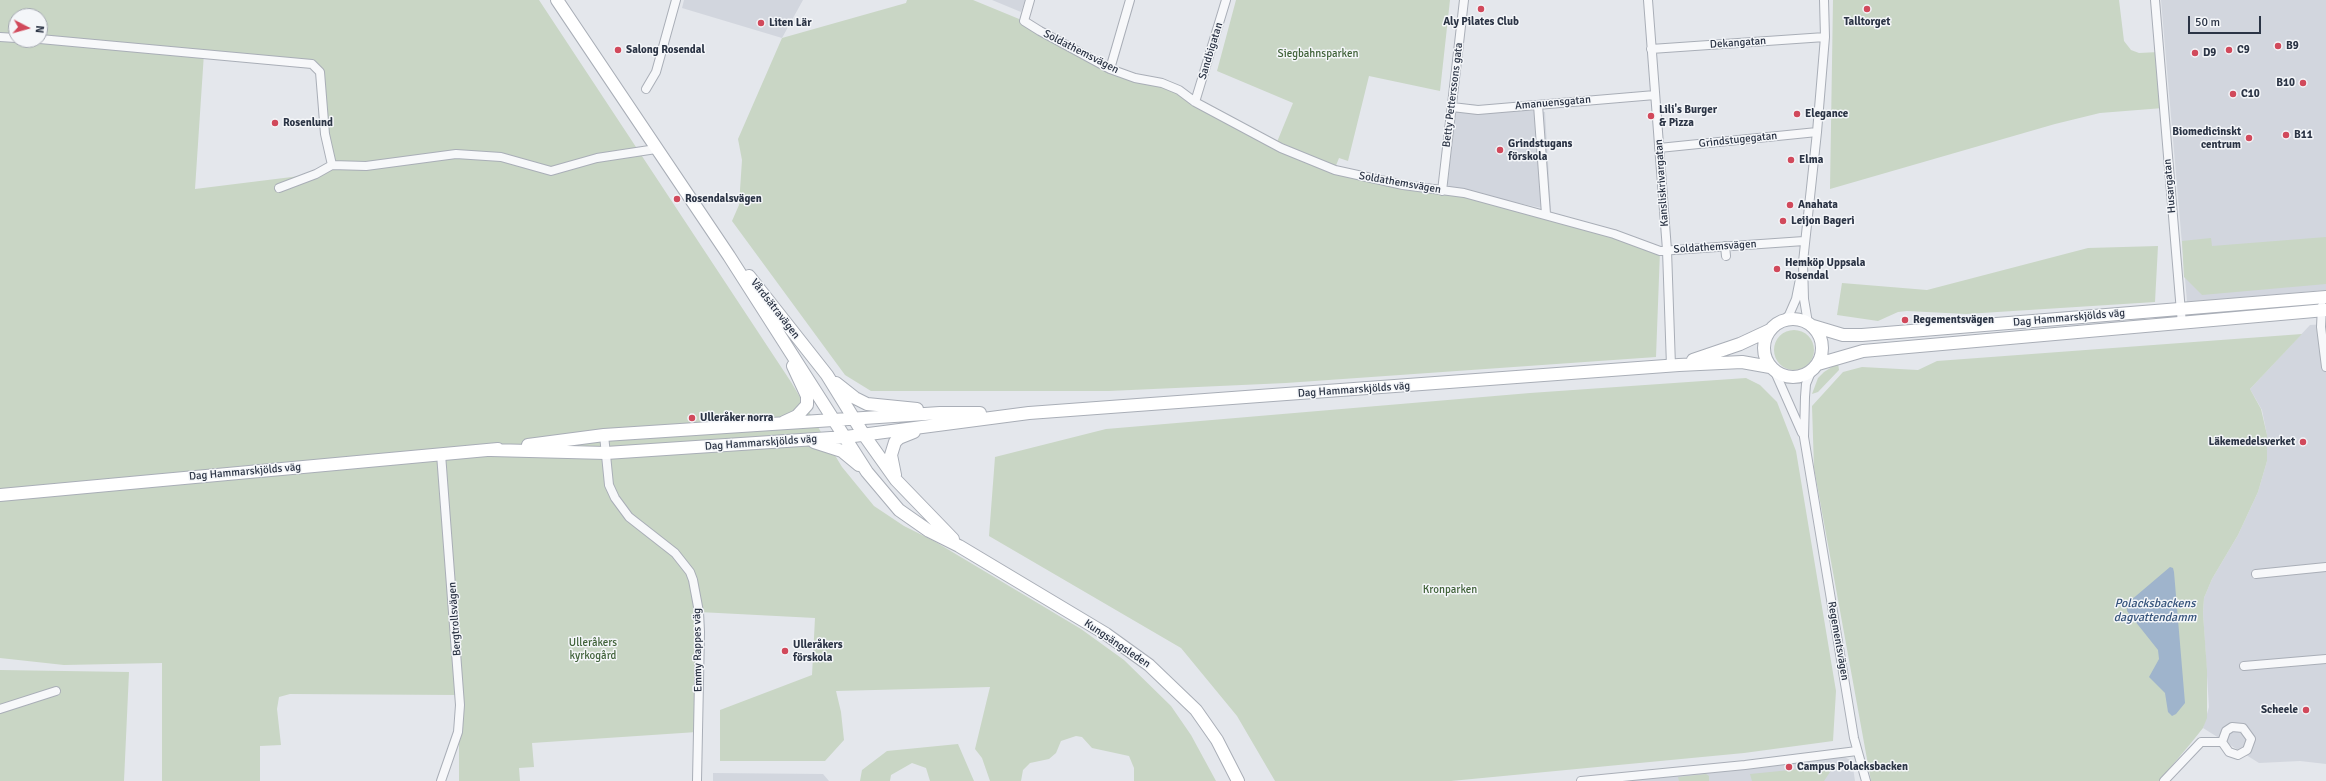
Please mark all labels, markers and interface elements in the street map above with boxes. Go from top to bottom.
marker: Aly Pilates Club [1476,4,1486,14]
marker: Talltorget [1862,4,1872,14]
north arrow [8,8,48,48]
scale bar [2190,8,2263,34]
place label: Aly Pilates Club [1443,15,1519,29]
place label: Talltorget [1844,15,1890,29]
text: 50 m [2195,15,2220,30]
place label: Liten Lär [769,16,812,30]
marker: Liten Lär [756,18,766,28]
street label: Sandbigatan [1196,21,1226,81]
text: N [33,25,46,34]
street label: Soldathemsvägen [1041,27,1121,77]
street label: Dekangatan [1709,34,1767,52]
place label: B9 [2286,39,2299,53]
marker: B9 [2273,41,2283,51]
street label: Betty Petterssons gata [1440,42,1466,148]
place label: Salong Rosendal [626,43,705,57]
place label: C9 [2237,43,2250,57]
marker: Salong Rosendal [613,45,623,55]
marker: C9 [2224,45,2234,55]
place label: D9 [2203,46,2216,60]
park label: Siegbahnsparken [1278,47,1358,61]
marker: D9 [2190,48,2200,58]
place label: B10 [2276,76,2295,90]
marker: B10 [2298,78,2308,88]
place label: C10 [2241,87,2260,101]
marker: C10 [2228,89,2238,99]
street label: Amanuensgatan [1515,93,1591,113]
place label: Lili's Burger & Pizza [1659,103,1717,129]
place label: Elegance [1805,107,1848,121]
marker: Elegance [1792,109,1802,119]
marker: Lili's Burger & Pizza [1646,111,1656,121]
place label: Rosenlund [283,116,333,130]
marker: Rosenlund [270,118,280,128]
place label: Biomedicinskt centrum [2172,125,2241,151]
place label: B11 [2294,128,2313,142]
street label: Grindstugegatan [1698,129,1778,151]
marker: B11 [2281,130,2291,140]
marker: Biomedicinskt centrum [2244,133,2254,143]
place label: Grindstugans förskola [1508,137,1572,163]
street label: Kansliskrivargatan [1652,139,1672,227]
marker: Grindstugans förskola [1495,145,1505,155]
place label: Elma [1799,153,1823,167]
marker: Elma [1786,155,1796,165]
street label: Husargatan [2161,158,2179,214]
street label: Soldathemsvägen [1358,169,1442,197]
place label: Rosendalsvägen [685,192,762,206]
marker: Rosendalsvägen [672,194,682,204]
place label: Anahata [1798,198,1838,212]
marker: Anahata [1785,200,1795,210]
place label: Leijon Bageri [1791,214,1854,228]
marker: Leijon Bageri [1778,216,1788,226]
street label: Soldathemsvägen [1673,238,1757,256]
place label: Hemköp Uppsala Rosendal [1785,256,1865,282]
marker: Hemköp Uppsala Rosendal [1772,264,1782,274]
street label: Vårdsätravägen [747,276,803,342]
street label: Dag Hammarskjölds väg [2012,307,2126,329]
place label: Regementsvägen [1913,313,1994,327]
marker: Regementsvägen [1900,315,1910,325]
street label: Dag Hammarskjölds väg [1297,379,1411,401]
place label: Ulleråker norra [700,411,773,425]
marker: Ulleråker norra [687,413,697,423]
street label: Dag Hammarskjölds väg [704,432,818,454]
place label: Läkemedelsverket [2208,435,2295,449]
marker: Läkemedelsverket [2298,437,2308,447]
street label: Dag Hammarskjölds väg [188,461,302,483]
street label: Bergtrollsvägen [446,581,464,657]
park label: Kronparken [1423,583,1477,597]
water label: Polacksbackens dagvattendamm [2114,597,2196,625]
street label: Regementsvägen [1825,600,1851,682]
street label: Emmy Rappes väg [691,608,705,692]
street label: Kungsängsleden [1081,617,1153,671]
park label: Ulleråkers kyrkogård [569,636,617,662]
place label: Ulleråkers förskola [793,638,843,664]
marker: Ulleråkers förskola [780,646,790,656]
place label: Scheele [2261,703,2298,717]
marker: Scheele [2301,705,2311,715]
place label: Campus Polacksbacken [1797,760,1908,774]
marker: Campus Polacksbacken [1784,762,1794,772]

